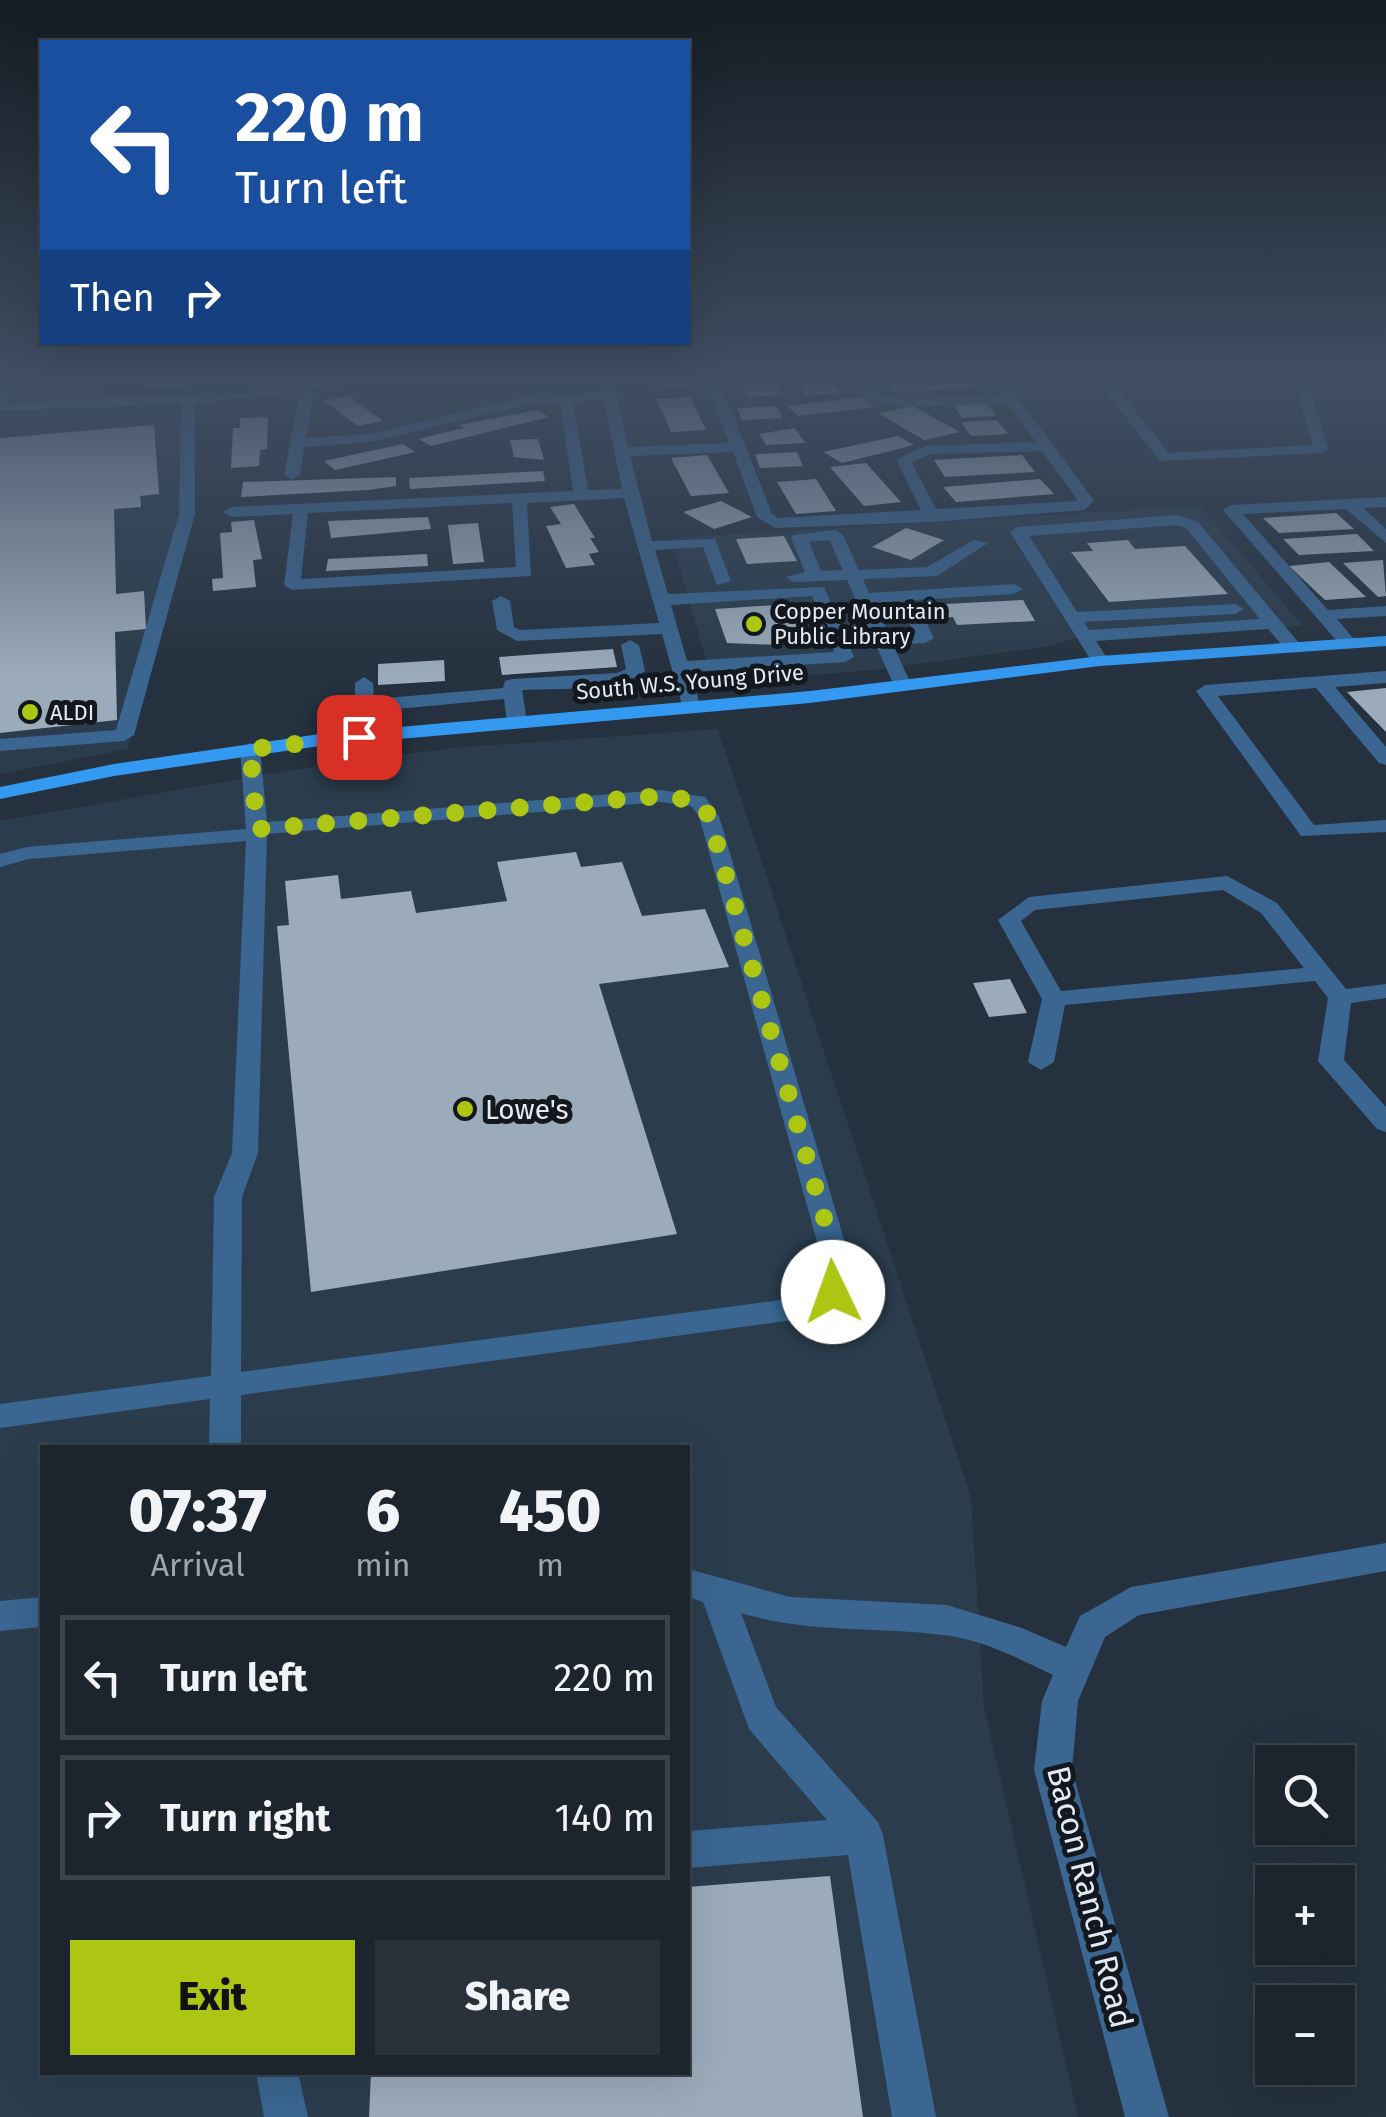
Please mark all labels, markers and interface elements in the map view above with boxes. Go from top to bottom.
text: 220 m [235,76,424,160]
icon: left [70,80,200,210]
text: Turn left [235,161,407,215]
icon: right [175,270,230,325]
text: Then [70,275,155,321]
place label: Copper Mountain Public Library [774,598,946,650]
marker: Copper Mountain Public Library [743,613,765,635]
street label: South W.S. Young Drive [575,659,805,705]
pin [317,695,402,780]
place label: ALDI [50,699,94,726]
marker: ALDI [19,701,41,723]
icon: arrive [332,710,387,765]
place label: Lowe's [485,1093,569,1126]
marker: Lowe's [454,1098,476,1120]
position arrow [781,1240,885,1344]
text: 07:37 [129,1475,267,1547]
text: 6 [366,1475,400,1547]
text: 450 [499,1475,601,1547]
text: Arrival [151,1546,245,1584]
text: min [355,1546,411,1584]
text: m [537,1546,564,1584]
icon: left [75,1650,130,1705]
text: Turn left [160,1655,307,1701]
text: 220 m [554,1655,655,1701]
map controls [1255,1745,1355,2085]
button: search [1255,1745,1355,1845]
street label: Bacon Ranch Road [1039,1762,1141,2032]
icon: right [75,1790,130,1845]
text: Turn right [160,1795,330,1841]
text: 140 m [554,1795,655,1841]
button: + [1255,1865,1355,1965]
button: Exit [70,1940,355,2055]
button: Share [375,1940,660,2055]
button: − [1255,1985,1355,2085]

